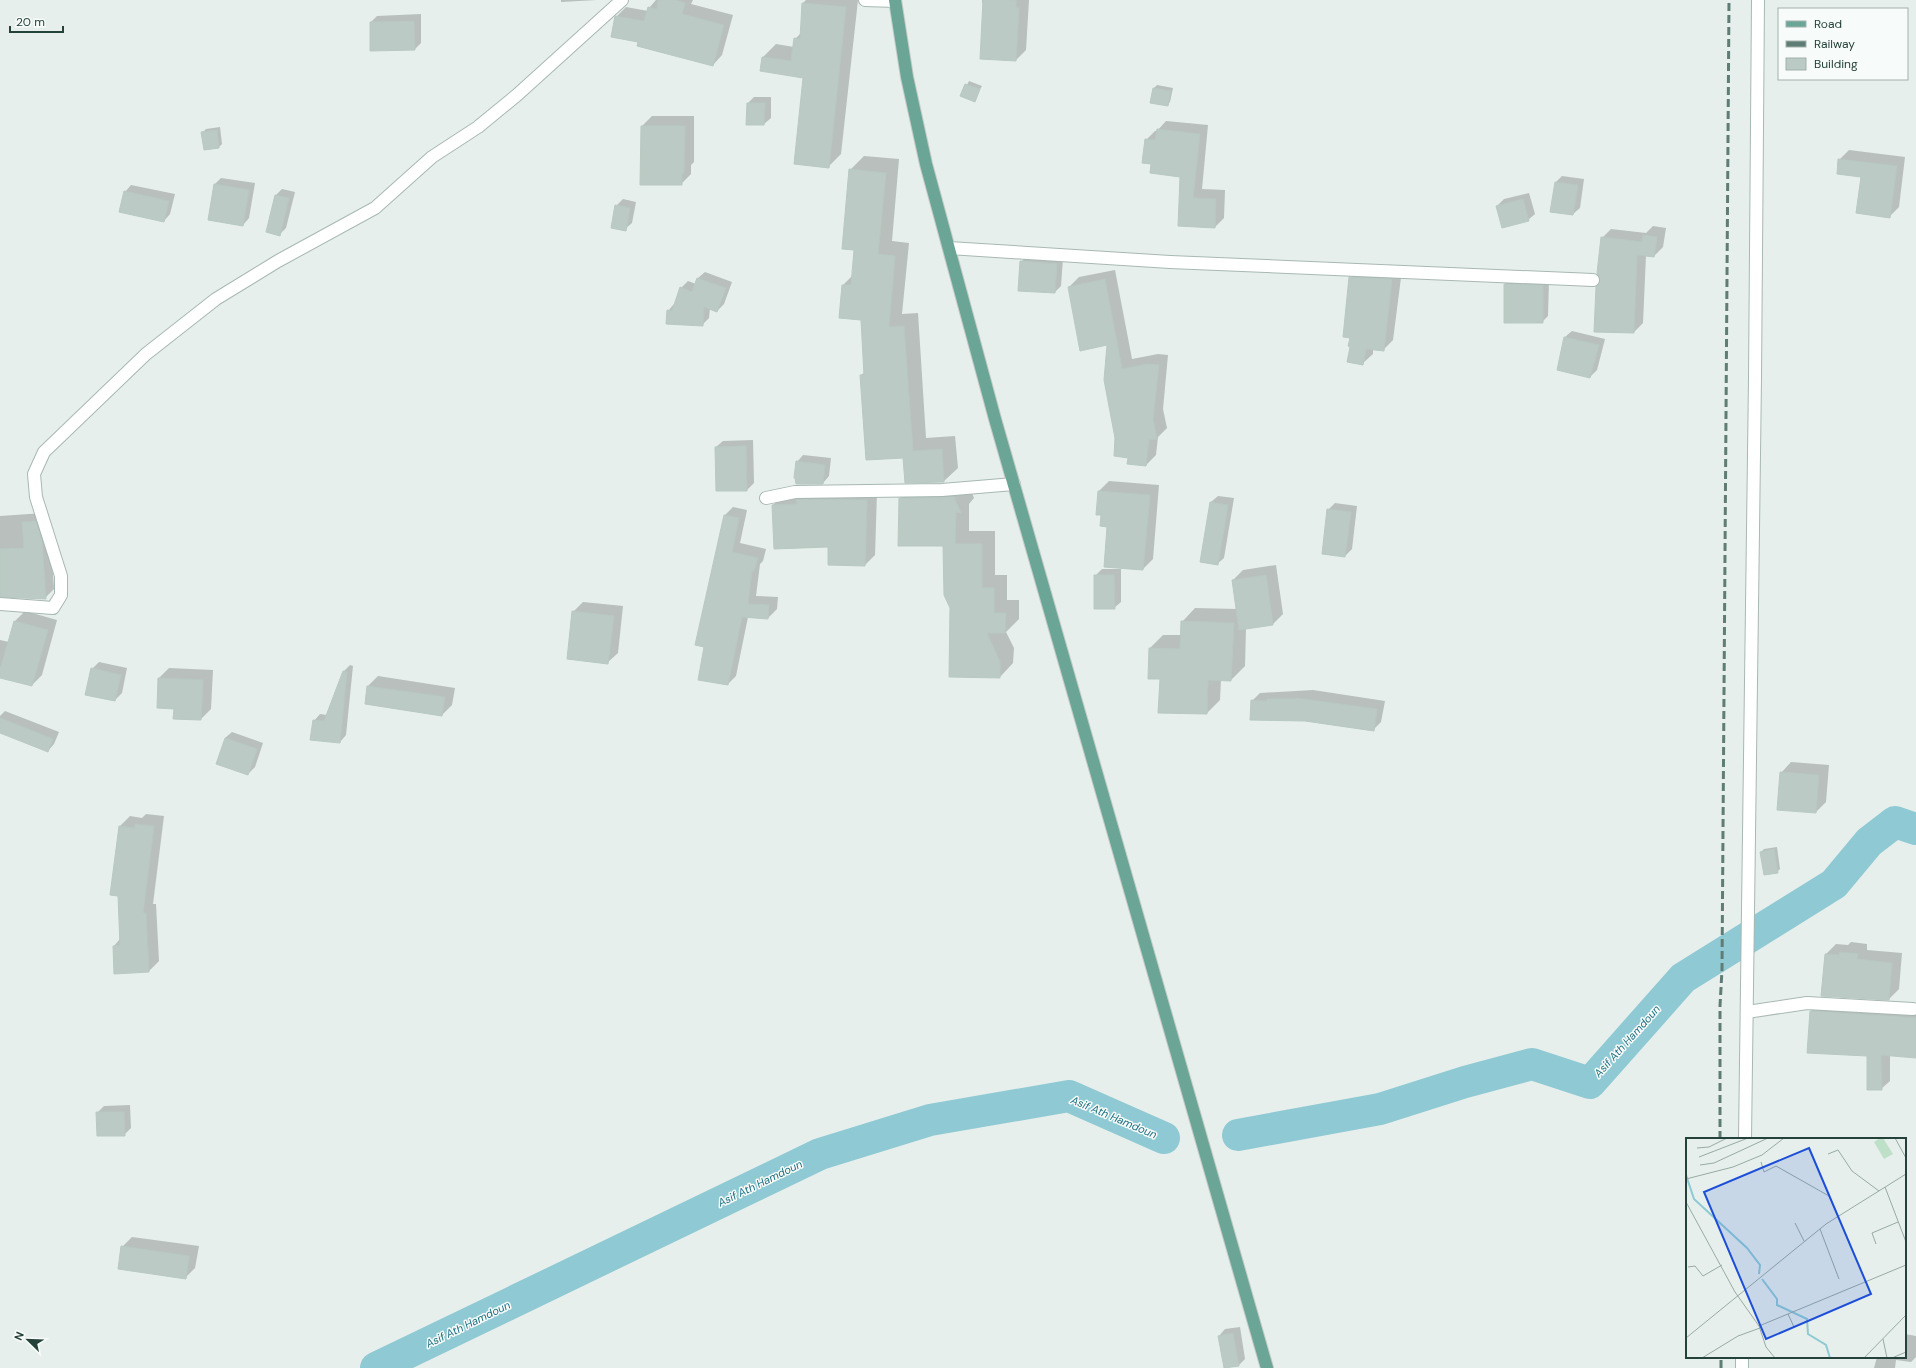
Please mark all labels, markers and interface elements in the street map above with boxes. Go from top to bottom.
scale bar [10,8,63,34]
legend [1778,8,1908,80]
text: 20 m [16,14,45,30]
text: Road [1814,16,1842,32]
text: Railway [1814,36,1855,52]
text: Building [1814,56,1858,72]
water label: Asif Ath Hamdoun [1590,1002,1663,1081]
water label: Asif Ath Hamdoun [1068,1092,1159,1141]
inset map [1686,1138,1906,1358]
water label: Asif Ath Hamdoun [715,1156,805,1210]
water label: Asif Ath Hamdoun [423,1297,513,1351]
north arrow [8,1320,48,1360]
text: N [11,1330,27,1343]

